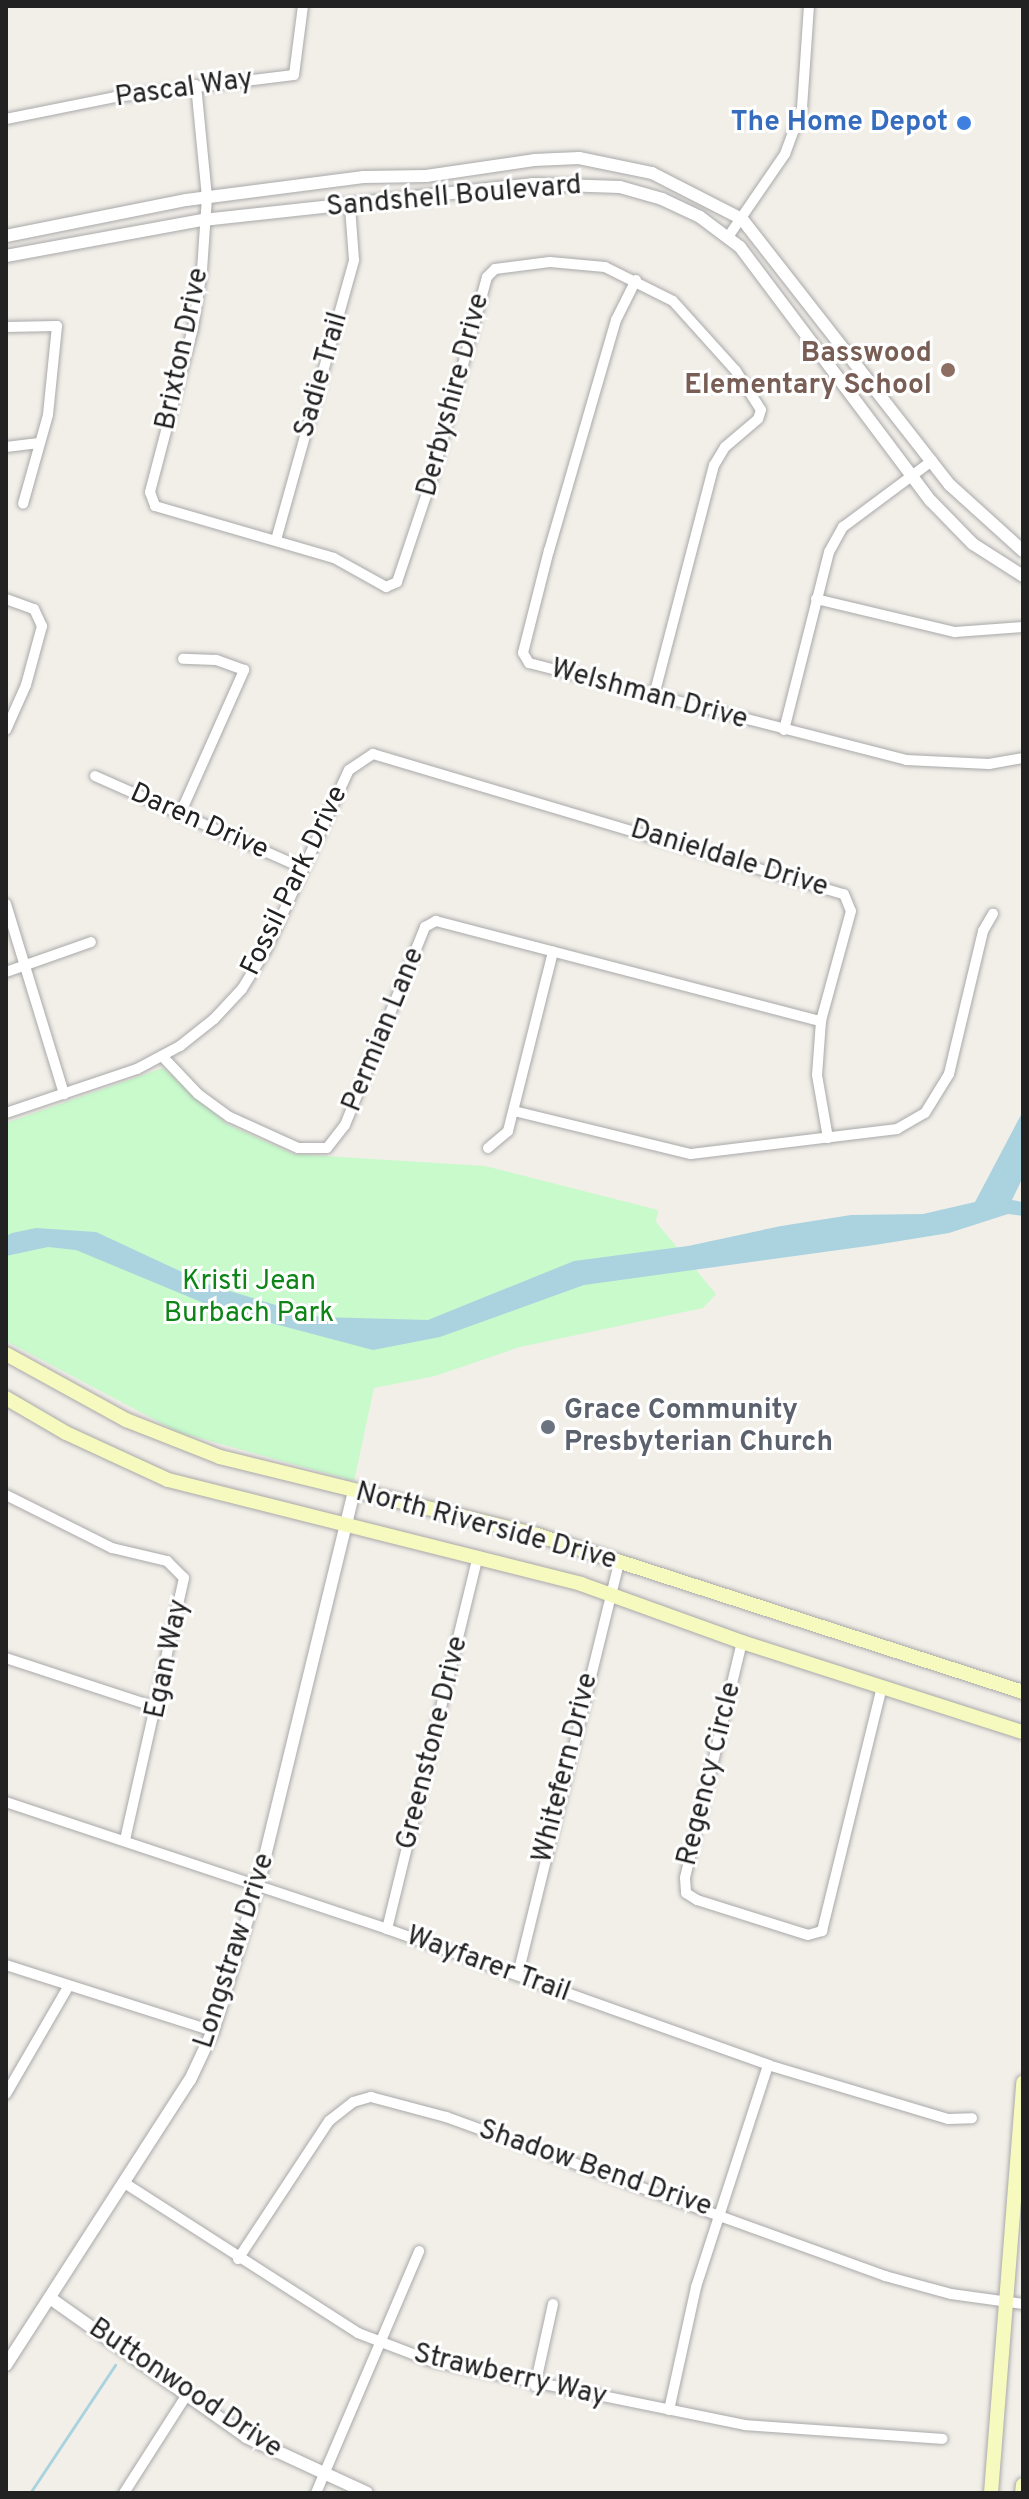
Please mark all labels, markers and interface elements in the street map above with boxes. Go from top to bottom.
street label: Pascal Way [113,63,255,115]
place label: The Home Depot [731,106,948,140]
marker: The Home Depot [955,114,973,132]
street label: Sandshell Boulevard [325,169,583,225]
street label: Brixton Drive [149,265,217,433]
street label: Derbyshire Drive [411,290,497,500]
street label: Sadie Trail [288,308,356,442]
place label: Basswood Elementary School [684,337,932,403]
marker: Basswood Elementary School [939,361,957,379]
street label: Welshman Drive [547,653,751,737]
street label: Daren Drive [125,777,273,867]
street label: Fossil Park Drive [235,781,355,981]
street label: Danieldale Drive [626,813,832,905]
street label: Permian Lane [336,943,432,1117]
park label: Kristi Jean Burbach Park [164,1265,334,1331]
place label: Grace Community Presbyterian Church [564,1394,833,1460]
marker: Grace Community Presbyterian Church [539,1418,557,1436]
street label: North Riverside Drive [352,1476,620,1578]
street label: Egan Way [139,1596,197,1722]
street label: Greenstone Drive [390,1633,476,1853]
street label: Whitefern Drive [526,1670,606,1866]
street label: Regency Circle [671,1679,749,1869]
street label: Longstraw Drive [188,1849,282,2053]
street label: Wayfarer Trail [401,1920,575,2010]
street label: Shadow Bend Drive [474,2113,716,2225]
street label: Buttonwood Drive [82,2312,288,2466]
street label: Strawberry Way [410,2337,610,2415]

